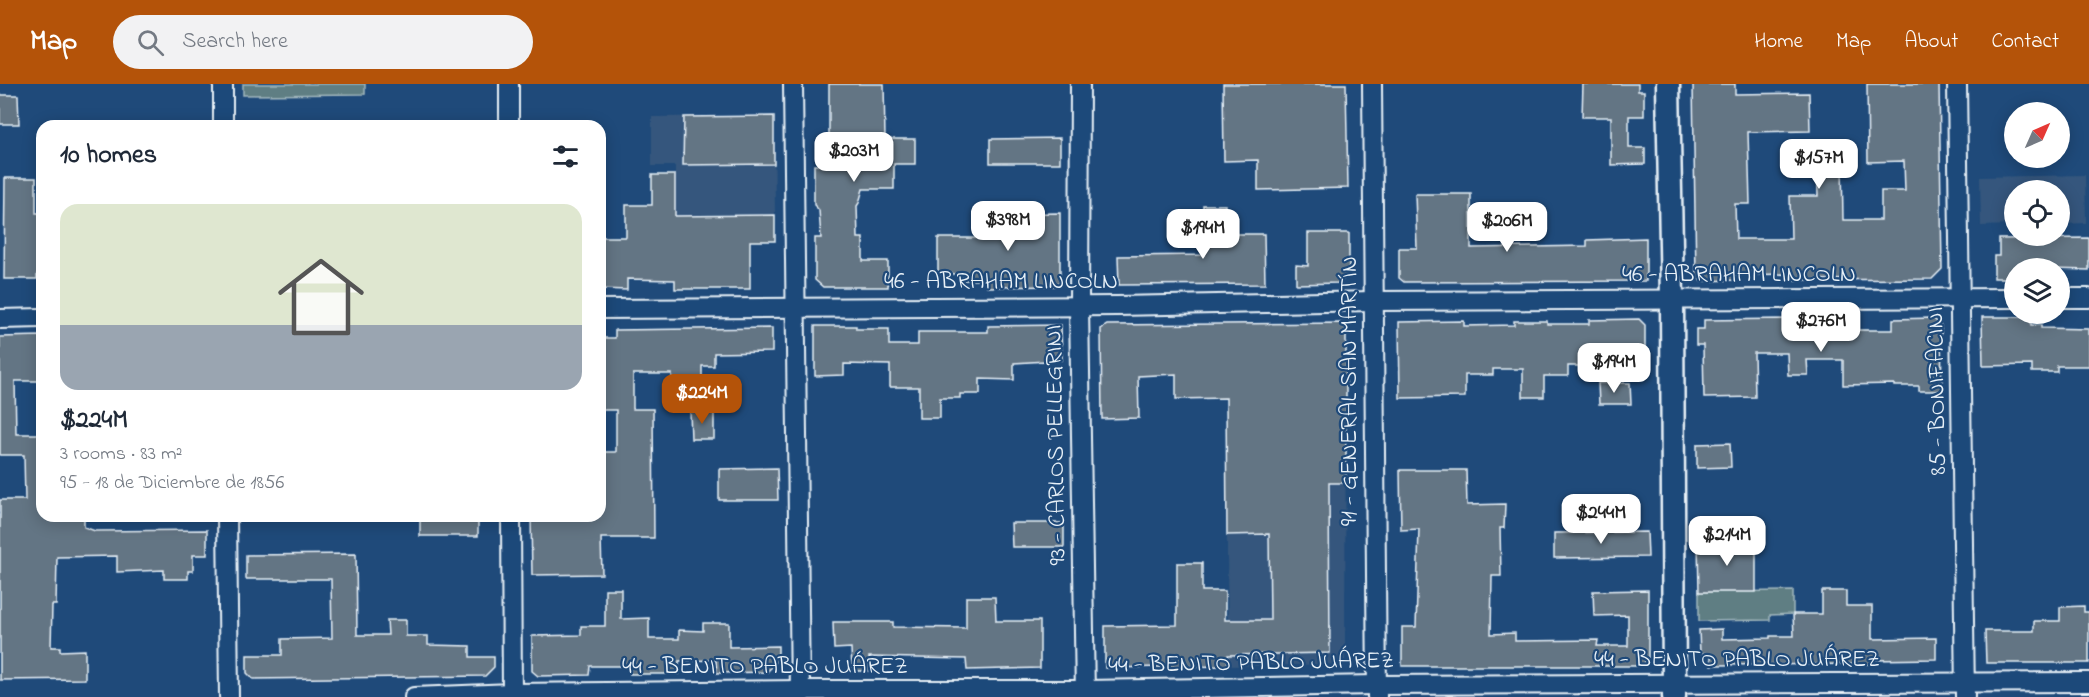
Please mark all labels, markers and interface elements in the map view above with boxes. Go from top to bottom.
search box [113,15,533,69]
text: Map [30,22,77,63]
icon: search [134,26,167,59]
text: Search here [182,26,288,58]
text: Home [1754,27,1803,57]
text: Map [1836,27,1871,57]
text: About [1904,27,1958,57]
text: Contact [1991,27,2059,57]
north arrow [2004,102,2070,168]
map controls [2004,102,2070,324]
pin: $203M [812,132,896,183]
text: 10 homes [60,137,157,175]
text: $203M [828,137,880,166]
pin: $157M [1777,139,1861,190]
icon: filters [549,140,582,173]
text: $157M [1794,144,1844,173]
button: locate [2004,180,2070,246]
pin: $398M [966,201,1050,252]
pin: $206M [1465,202,1549,253]
text: $398M [985,206,1031,235]
text: $206M [1481,207,1533,236]
pin: $194M [1161,209,1245,260]
text: $194M [1181,214,1225,243]
icon: home [267,243,375,351]
street label: 91 - GENERAL SAN MARTÍN [1333,256,1368,526]
street label: 46 - ABRAHAM LINCOLN [1622,258,1856,293]
button: layers [2004,258,2070,324]
street label: 46 - ABRAHAM LINCOLN [884,265,1118,300]
pin: $276M [1779,302,1863,353]
street label: 85 - BONIFACINI [1919,306,1957,476]
text: $276M [1795,307,1847,336]
street label: 93 - CARLOS PELLEGRINI [1037,324,1077,566]
pin: $194M [1572,343,1656,394]
text: $194M [1592,348,1636,377]
pin: $224M [660,374,744,425]
text: $224M [676,379,728,408]
text: $224M [60,402,128,440]
text: 3 rooms · 83 m² [60,440,182,469]
text: 95 - 18 de Diciembre de 1856 [60,469,284,498]
pin: $244M [1559,494,1643,545]
text: $244M [1576,499,1626,528]
pin: $214M [1685,516,1769,567]
text: $214M [1703,521,1751,550]
street label: 44 - BENITO PABLO JUÁREZ [1594,643,1880,678]
street label: 44 - BENITO PABLO JUÁREZ [1108,644,1394,684]
street label: 44 - BENITO PABLO JUÁREZ [622,650,908,685]

